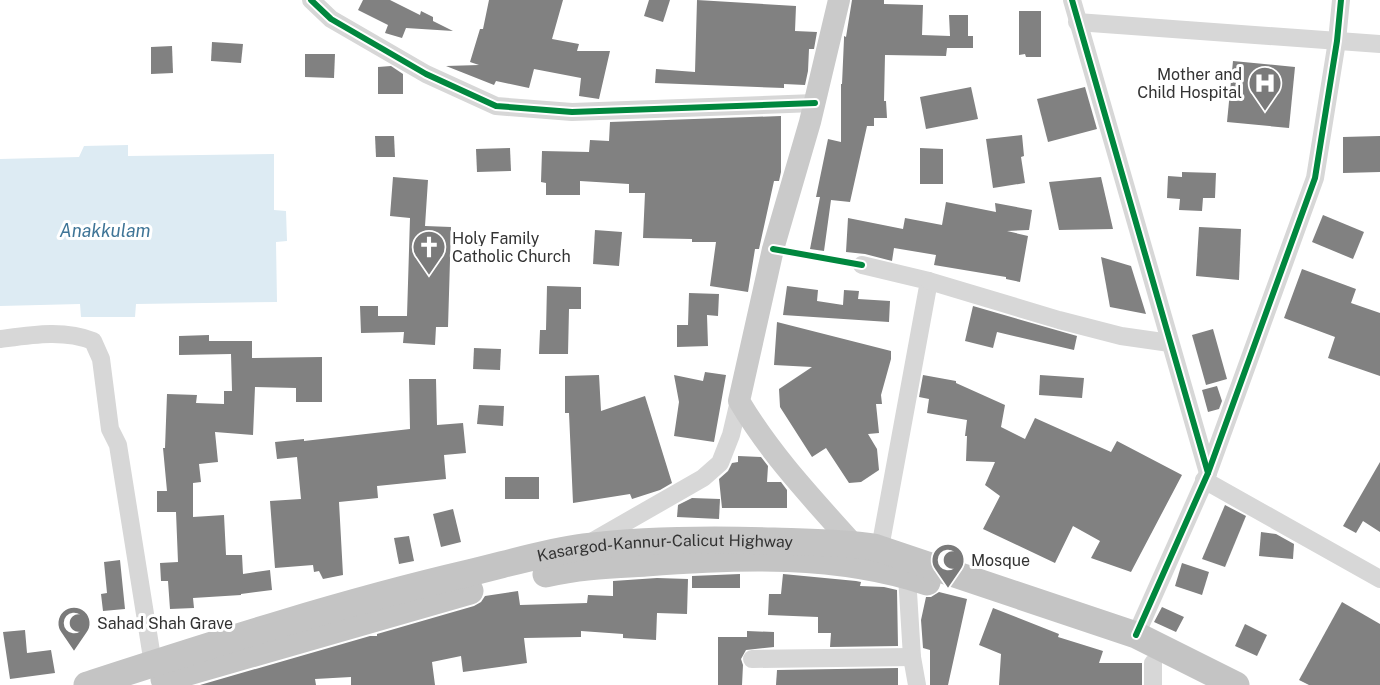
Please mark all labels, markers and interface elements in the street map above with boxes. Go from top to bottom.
place label: Mother and Child Hospital [1137,65,1242,102]
hospital icon: Mother and Child Hospital [1247,65,1283,112]
water label: Anakkulam [59,220,151,241]
church icon: Holy Family Catholic Church [411,229,447,276]
place label: Holy Family Catholic Church [452,229,571,266]
street label: Kasargod-Kannur-Calicut Highway [535,531,794,566]
mosque icon: Mosque [930,542,966,589]
place label: Mosque [971,551,1030,570]
mosque icon: Sahad Shah Grave [56,605,92,652]
place label: Sahad Shah Grave [97,614,233,633]

